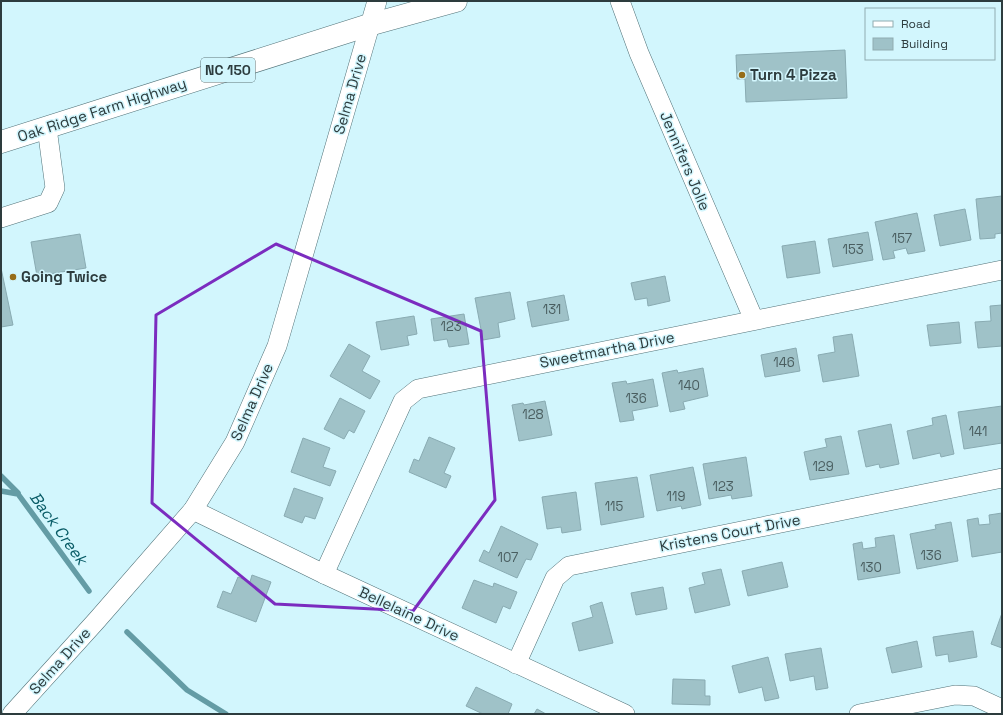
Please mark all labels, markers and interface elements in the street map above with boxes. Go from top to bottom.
legend [865,8,995,60]
text: Road [901,16,930,32]
text: Building [901,36,948,52]
street label: Selma Drive [329,51,370,136]
road number: NC 150 [201,58,255,82]
place label: Turn 4 Pizza [750,65,837,84]
marker: Turn 4 Pizza [737,70,747,80]
street label: Oak Ridge Farm Highway [15,73,189,146]
street label: Jennifers Jolie [656,108,715,213]
house number: 157 [892,230,912,247]
house number: 153 [842,241,864,258]
place label: Going Twice [21,267,108,286]
marker: Going Twice [8,272,18,282]
house number: 131 [543,301,561,318]
house number: 123 [440,318,462,335]
street label: Sweetmartha Drive [538,327,676,372]
house number: 146 [773,354,795,371]
street label: Selma Drive [226,360,277,444]
house number: 140 [678,377,700,394]
house number: 136 [625,390,647,407]
house number: 128 [522,406,544,423]
house number: 141 [969,423,987,440]
house number: 129 [812,458,834,475]
house number: 123 [712,478,734,495]
water label: Back Creek [25,488,94,571]
house number: 119 [667,488,685,505]
house number: 115 [605,498,624,515]
street label: Kristens Court Drive [658,510,802,555]
house number: 136 [920,547,942,564]
house number: 107 [498,549,518,566]
house number: 130 [860,559,882,576]
street label: Bellelaine Drive [356,582,463,645]
street label: Selma Drive [25,623,95,698]

